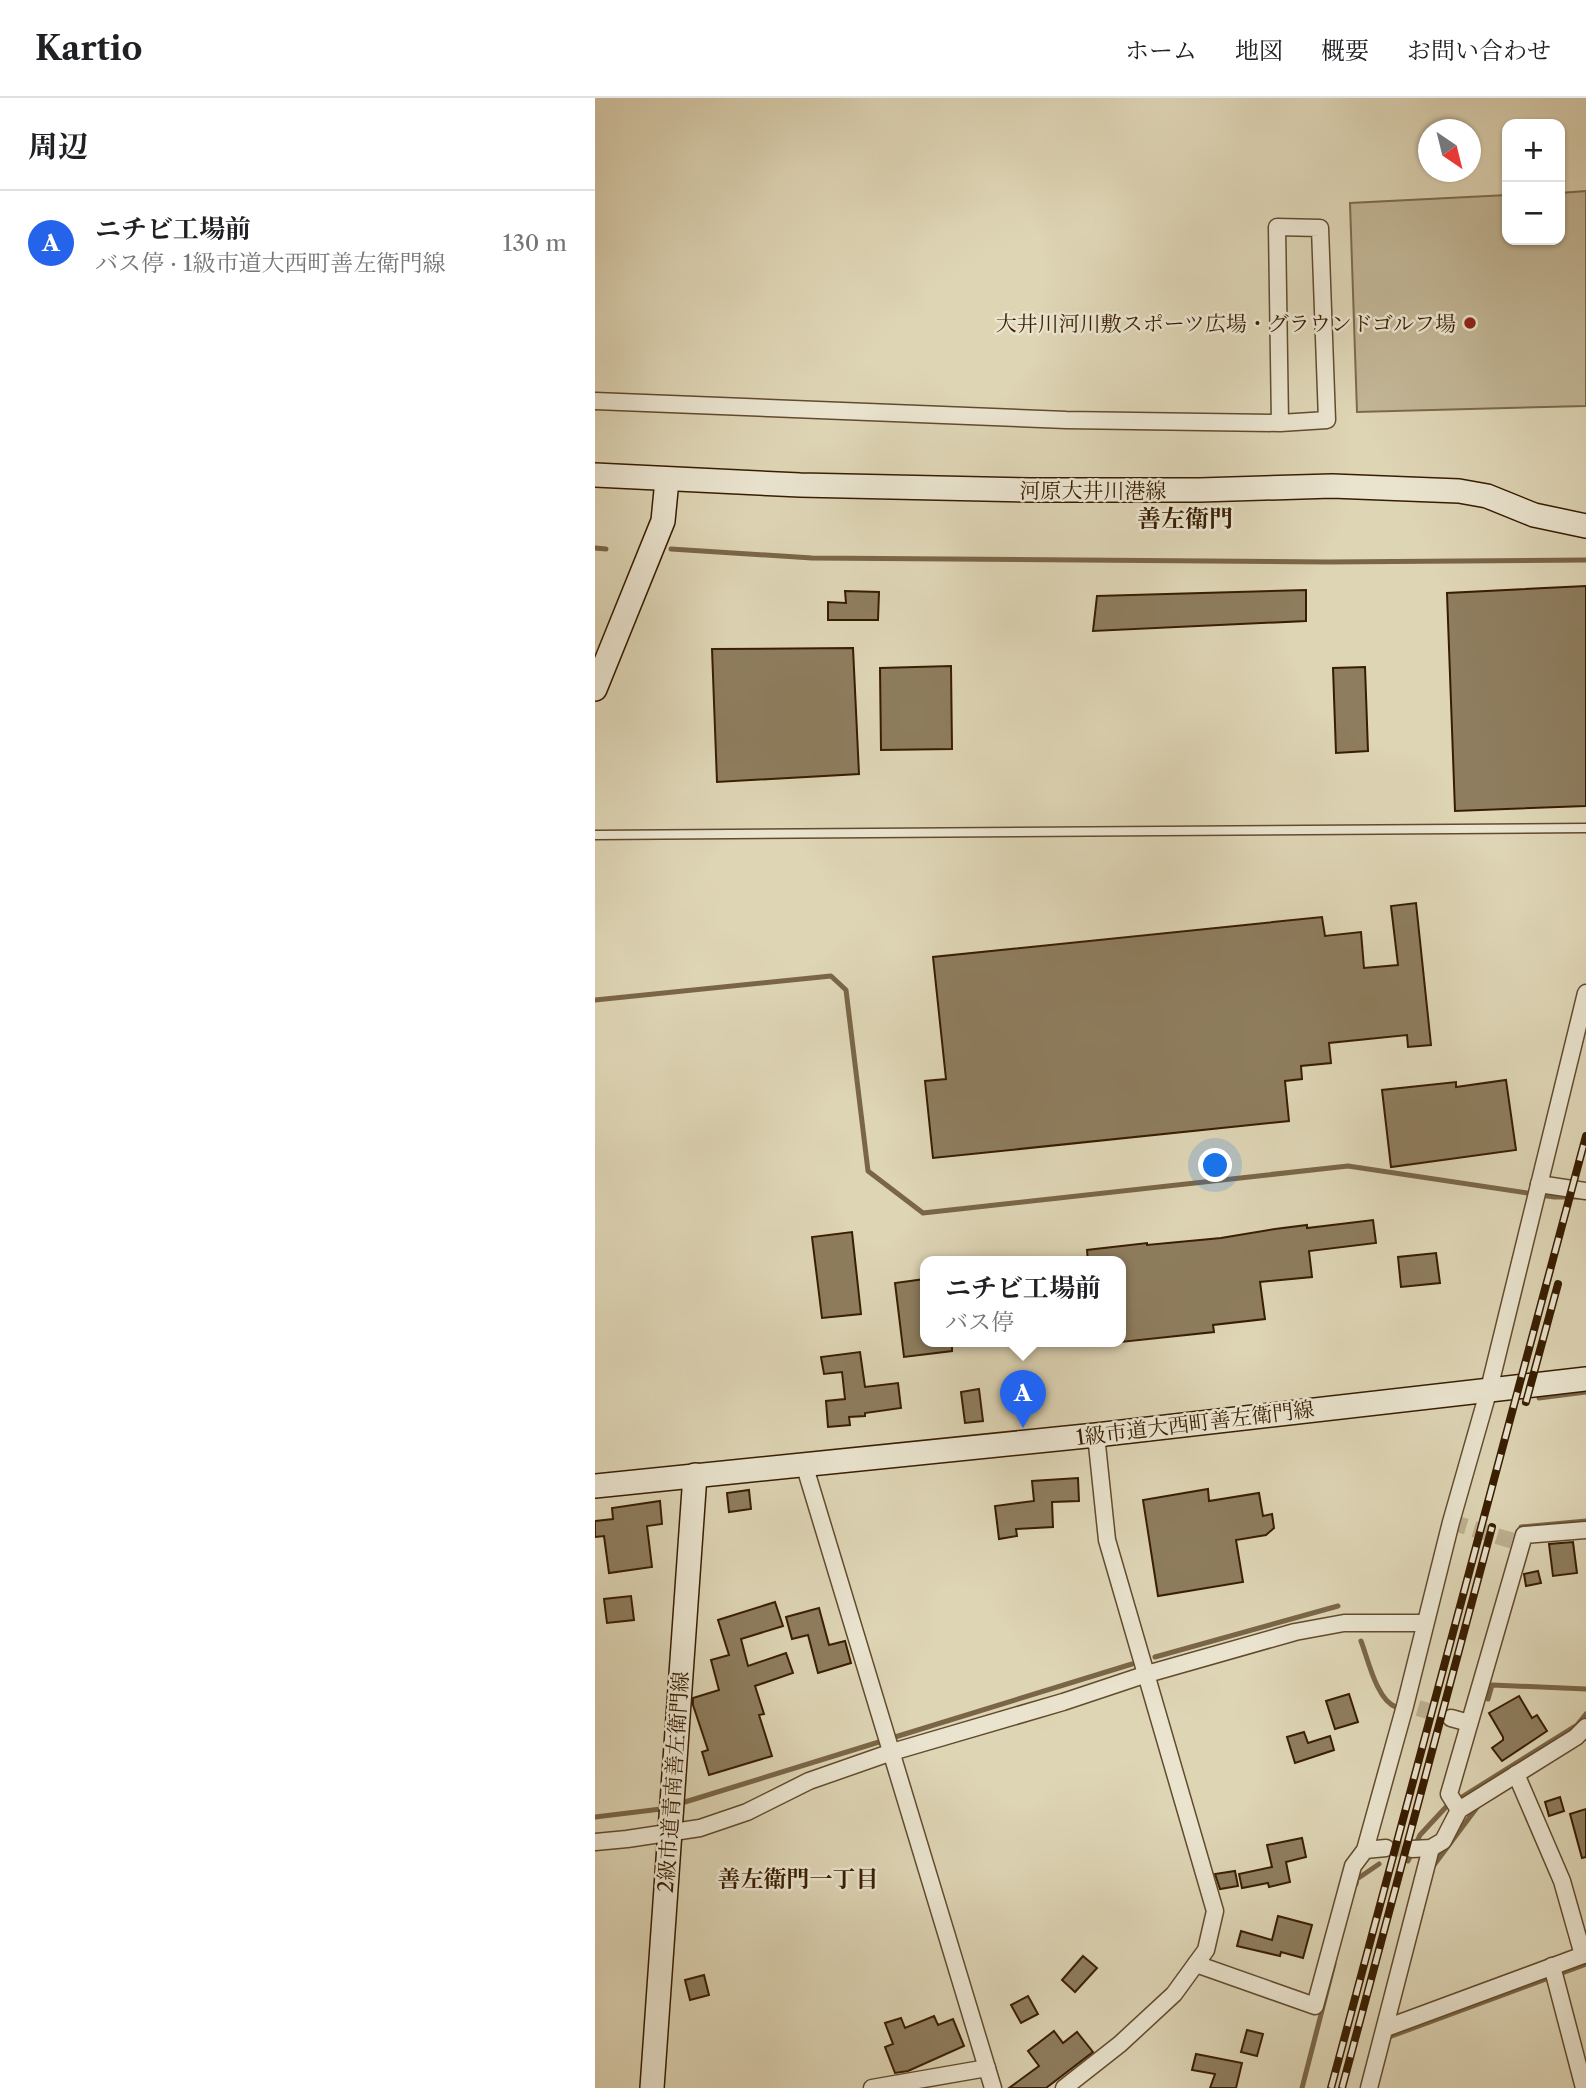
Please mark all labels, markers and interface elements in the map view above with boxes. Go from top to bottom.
text: Kartio [35,28,143,69]
text: ホーム [1125,36,1197,65]
text: 地図 [1235,36,1283,65]
text: 概要 [1321,36,1369,65]
text: お問い合わせ [1407,36,1551,65]
north arrow [1418,119,1481,182]
map controls [1502,119,1565,245]
button: + [1502,119,1565,182]
text: 周辺 [28,128,88,165]
button: − [1502,182,1565,245]
text: ニチビ工場前 [95,213,251,245]
text: A [42,229,60,257]
text: 130 m [503,229,567,257]
text: バス停 · 1級市道大西町善左衛門線 [95,249,445,277]
place label: 大井川河川敷スポーツ広場・グラウンドゴルフ場 [996,311,1456,336]
marker: 大井川河川敷スポーツ広場・グラウンドゴルフ場 [1462,315,1478,331]
street label: 河原大井川港線 [1020,478,1167,503]
district label: 善左衛門 [1137,504,1233,533]
your location [1198,1148,1232,1182]
popup [920,1256,1126,1347]
text: ニチビ工場前 [945,1272,1101,1304]
text: バス停 [945,1308,1014,1336]
pin: A [1000,1370,1046,1428]
street label: 1級市道大西町善左衛門線 [1074,1396,1316,1450]
street label: 2級市道青南善左衛門線 [653,1670,693,1894]
district label: 善左衛門一丁目 [718,1865,879,1893]

